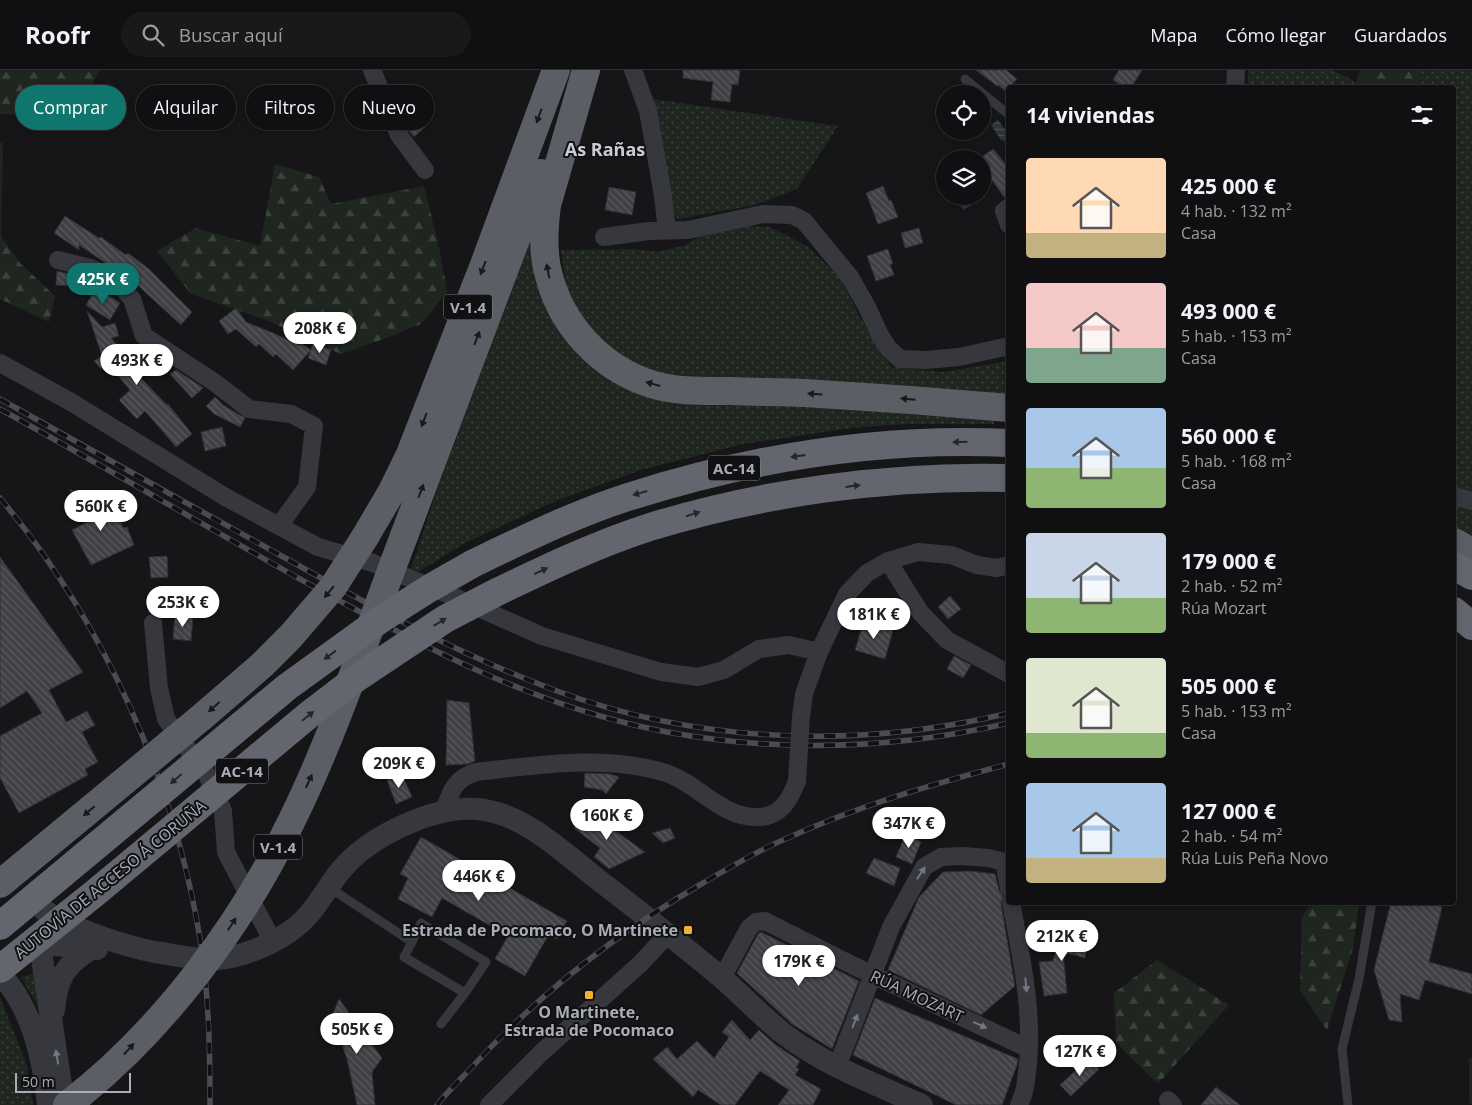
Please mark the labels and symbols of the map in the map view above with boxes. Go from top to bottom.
one-way arrow [535,108,542,123]
district label: As Rañas [565,137,645,161]
one-way arrow [479,261,487,276]
pin: 425K € [62,262,144,305]
one-way arrow [544,264,552,279]
road number: V-1.4 [444,294,492,320]
pin: 208K € [279,312,361,354]
one-way arrow [473,330,481,345]
pin: 493K € [96,344,178,386]
one-way arrow [646,380,661,388]
one-way arrow [807,389,823,397]
one-way arrow [900,395,916,403]
one-way arrow [420,412,427,427]
one-way arrow [952,438,968,446]
one-way arrow [790,452,806,460]
road number: AC-14 [708,456,760,480]
one-way arrow [845,482,861,490]
one-way arrow [418,483,425,498]
pin: 560K € [60,490,142,532]
one-way arrow [633,490,648,498]
one-way arrow [686,510,701,518]
one-way arrow [534,567,548,575]
pin: 253K € [142,586,224,628]
one-way arrow [323,586,334,599]
pin: 181K € [833,598,915,640]
one-way arrow [434,618,447,627]
one-way arrow [323,650,337,660]
one-way arrow [208,701,220,713]
one-way arrow [301,710,314,721]
pin: 209K € [358,746,440,789]
road number: AC-14 [216,758,268,784]
one-way arrow [171,773,183,785]
one-way arrow [306,774,314,788]
street label: AUTOVÍA DE ACCESO Á CORUÑA [9,794,211,963]
pin: 160K € [566,798,648,841]
one-way arrow [83,806,96,817]
pin: 347K € [868,806,950,849]
road number: V-1.4 [254,834,302,860]
pin: 446K € [438,860,520,902]
one-way arrow [916,867,926,880]
one-way arrow [228,917,237,930]
place label: Estrada de Pocomaco, O Martinete [402,919,678,941]
pin: 212K € [1021,920,1103,962]
marker: Estrada de Pocomaco, O Martinete [682,924,694,936]
pin: 179K € [758,944,840,987]
street label: RÚA MOZART [867,965,967,1027]
one-way arrow [1022,977,1030,993]
marker: O Martinete, Estrada de Pocomaco [583,989,595,1001]
place label: O Martinete, Estrada de Pocomaco [504,1001,674,1041]
pin: 505K € [316,1012,398,1055]
one-way arrow [851,1013,859,1028]
one-way arrow [973,1022,987,1030]
pin: 127K € [1039,1034,1121,1077]
one-way arrow [123,1043,135,1055]
one-way arrow [52,1048,60,1064]
scale bar [15,1070,131,1093]

